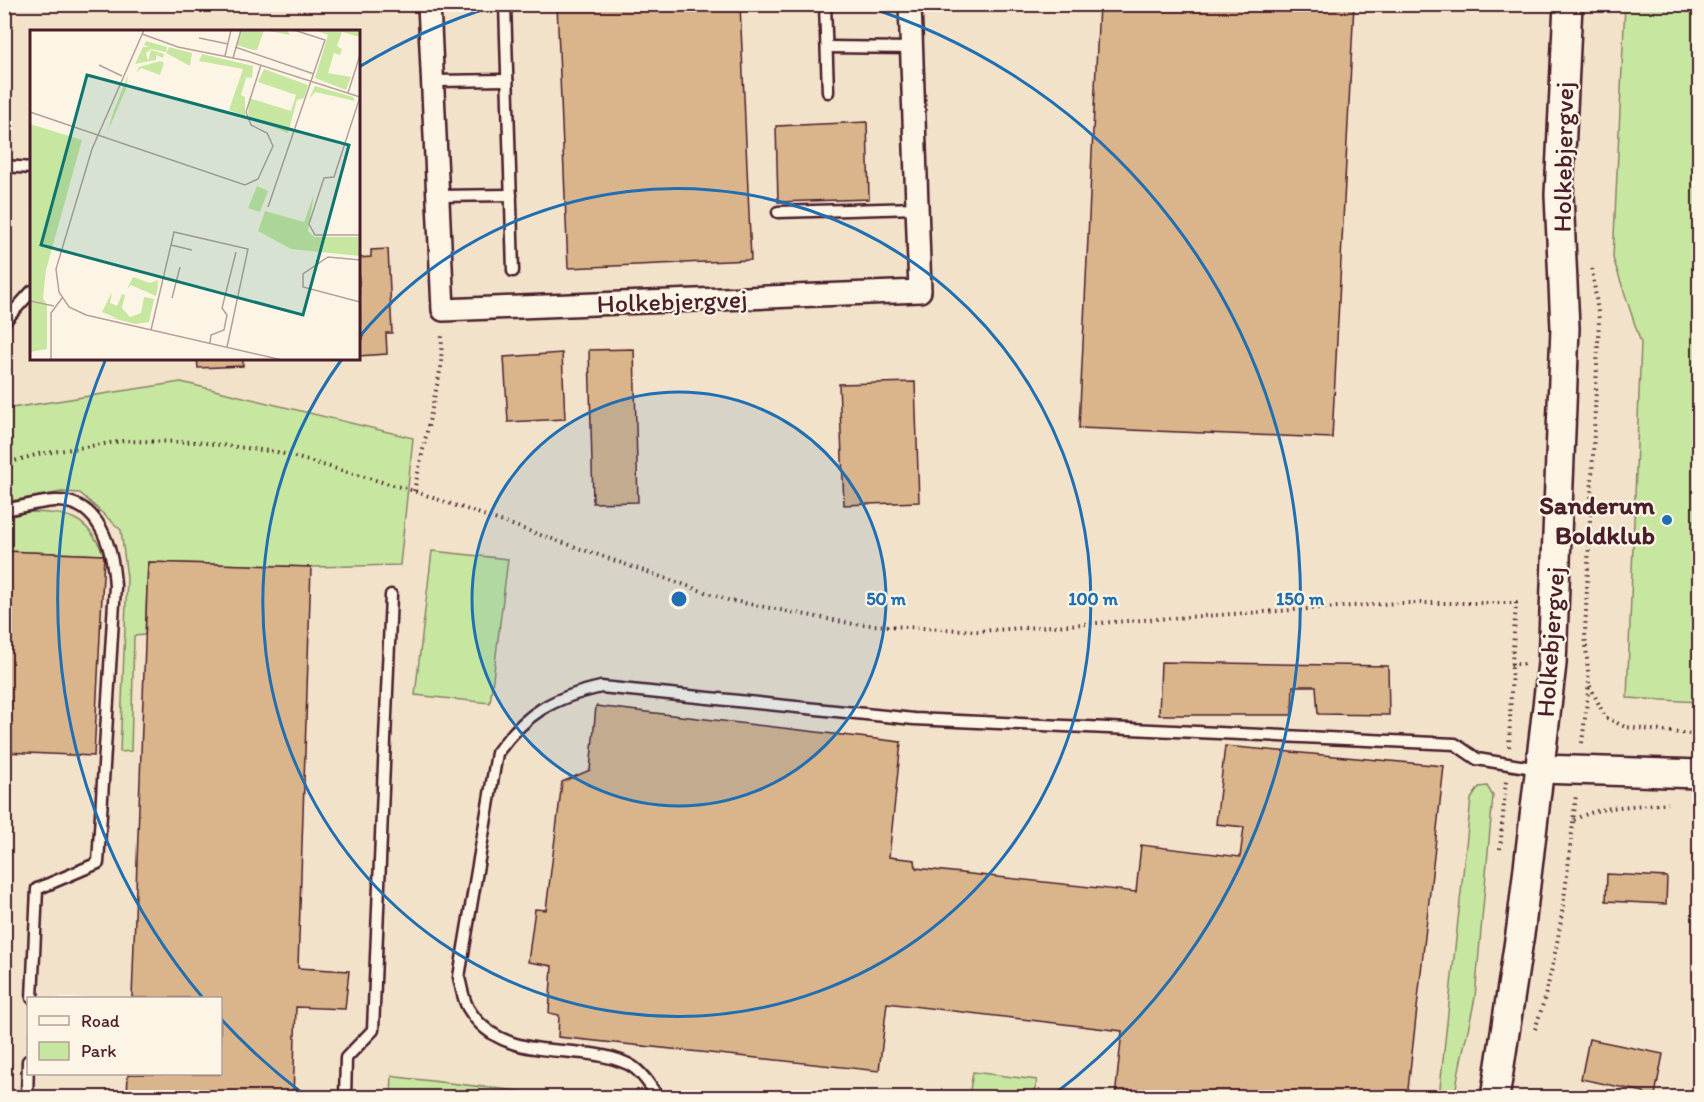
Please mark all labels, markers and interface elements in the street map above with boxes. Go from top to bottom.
inset map [30,30,360,360]
street label: Holkebjergvej [1546,81,1580,233]
street label: Holkebjergvej [596,282,748,320]
place label: Sanderum Boldklub [1539,489,1655,551]
marker: Sanderum Boldklub [1660,513,1674,527]
street label: Holkebjergvej [1529,566,1571,718]
text: 50 m [866,588,907,610]
text: 100 m [1068,588,1119,610]
text: 150 m [1276,588,1325,610]
centre of rings [669,589,689,609]
legend [27,997,222,1075]
text: Road [81,1010,120,1032]
text: Park [81,1040,116,1062]

